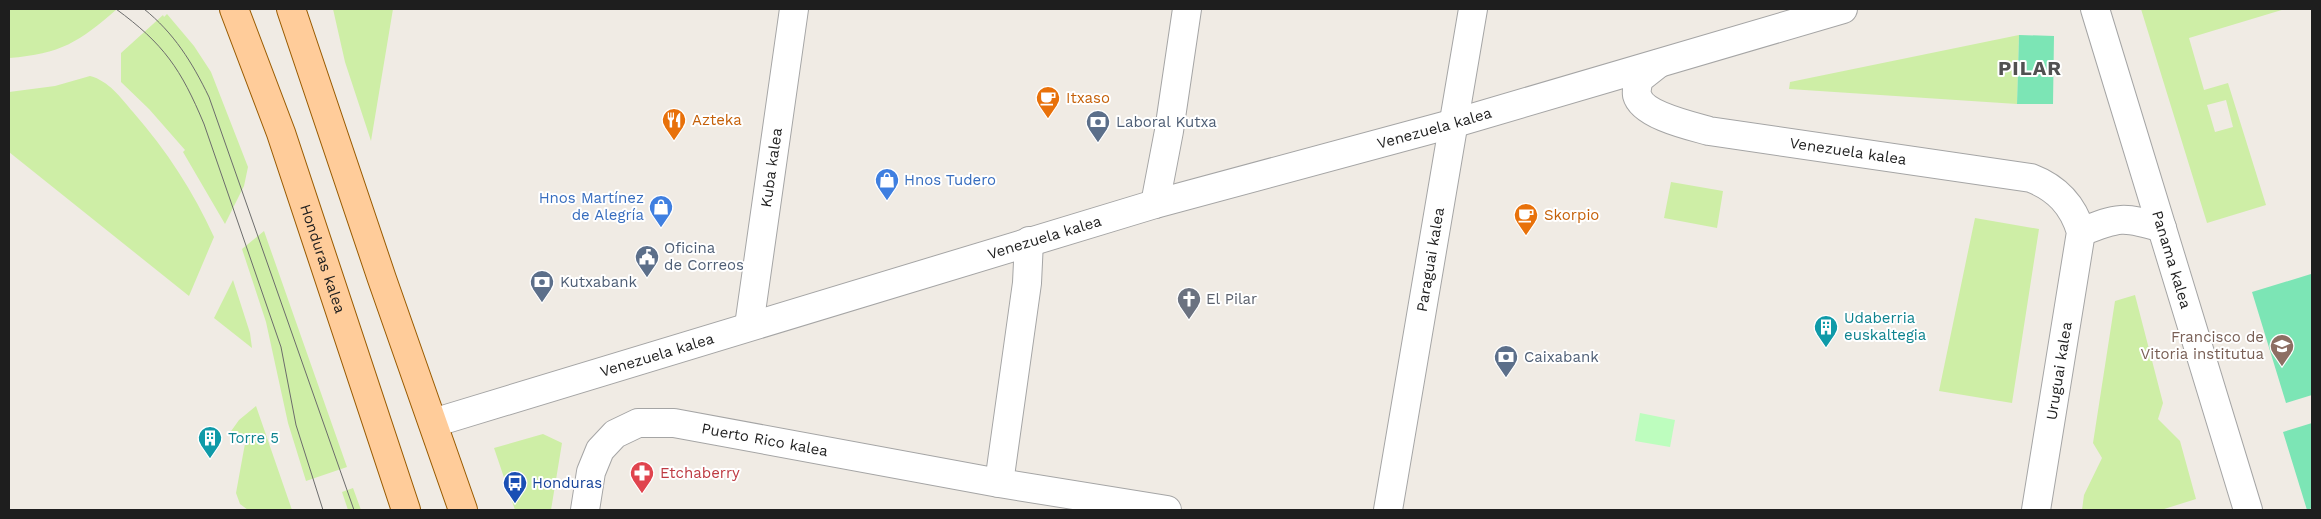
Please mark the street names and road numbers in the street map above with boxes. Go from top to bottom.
street label: Venezuela kalea [1375,104,1494,153]
street label: Kuba kalea [757,126,786,208]
street label: Venezuela kalea [1788,134,1908,169]
street label: Honduras kalea [296,202,349,316]
street label: Paraguai kalea [1413,206,1448,313]
street label: Panama kalea [2148,208,2195,311]
street label: Venezuela kalea [985,212,1104,263]
street label: Uruguai kalea [2042,320,2076,421]
street label: Venezuela kalea [598,329,717,381]
street label: Puerto Rico kalea [700,419,830,460]

